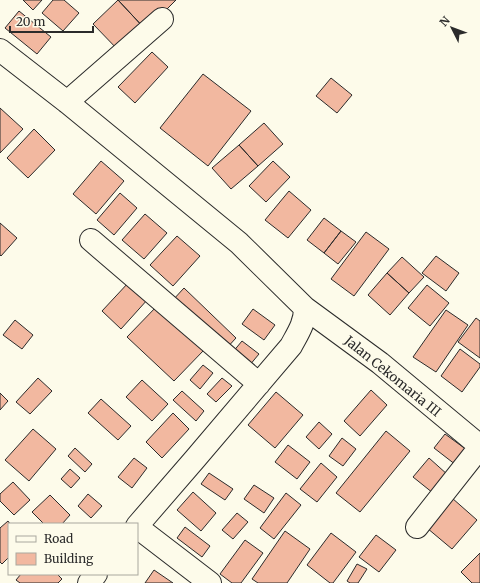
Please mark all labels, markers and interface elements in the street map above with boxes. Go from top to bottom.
scale bar [10,8,93,34]
north arrow [432,8,472,48]
text: N [436,13,453,29]
text: 20 m [16,14,45,29]
street label: Jalan Cekomaria III [340,332,445,421]
legend [8,523,138,575]
text: Road [44,531,73,546]
text: Building [44,551,94,566]

